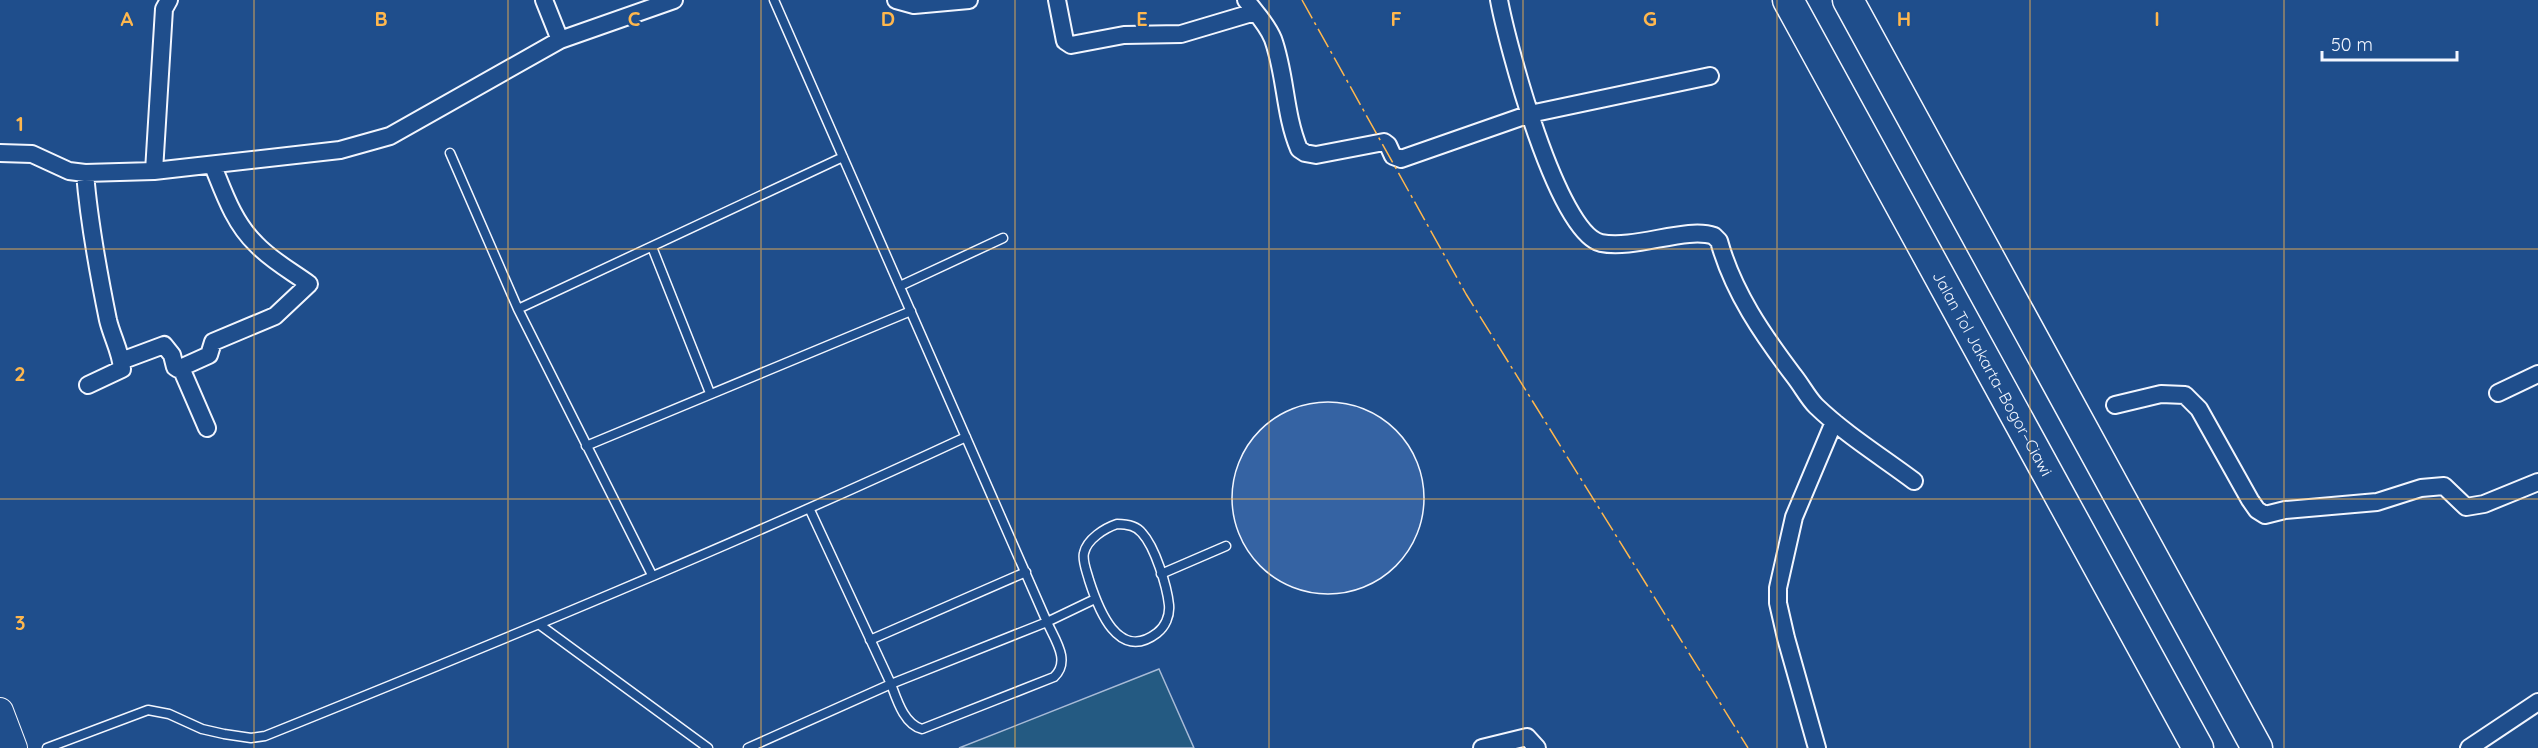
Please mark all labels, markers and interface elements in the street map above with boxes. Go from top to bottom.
text: A [121,6,134,31]
text: B [374,6,388,31]
text: C [628,6,641,31]
text: D [881,6,895,31]
text: E [1136,6,1148,31]
text: F [1390,6,1402,31]
text: G [1643,6,1657,31]
text: H [1897,6,1911,31]
text: I [2154,6,2160,31]
scale bar [2322,24,2457,62]
text: 50 m [2331,33,2373,56]
text: 1 [16,111,24,136]
street label: Jalan Tol Jakarta–Bogor–Ciawi [1929,268,2057,480]
text: 2 [14,361,26,386]
text: 3 [15,610,25,635]

